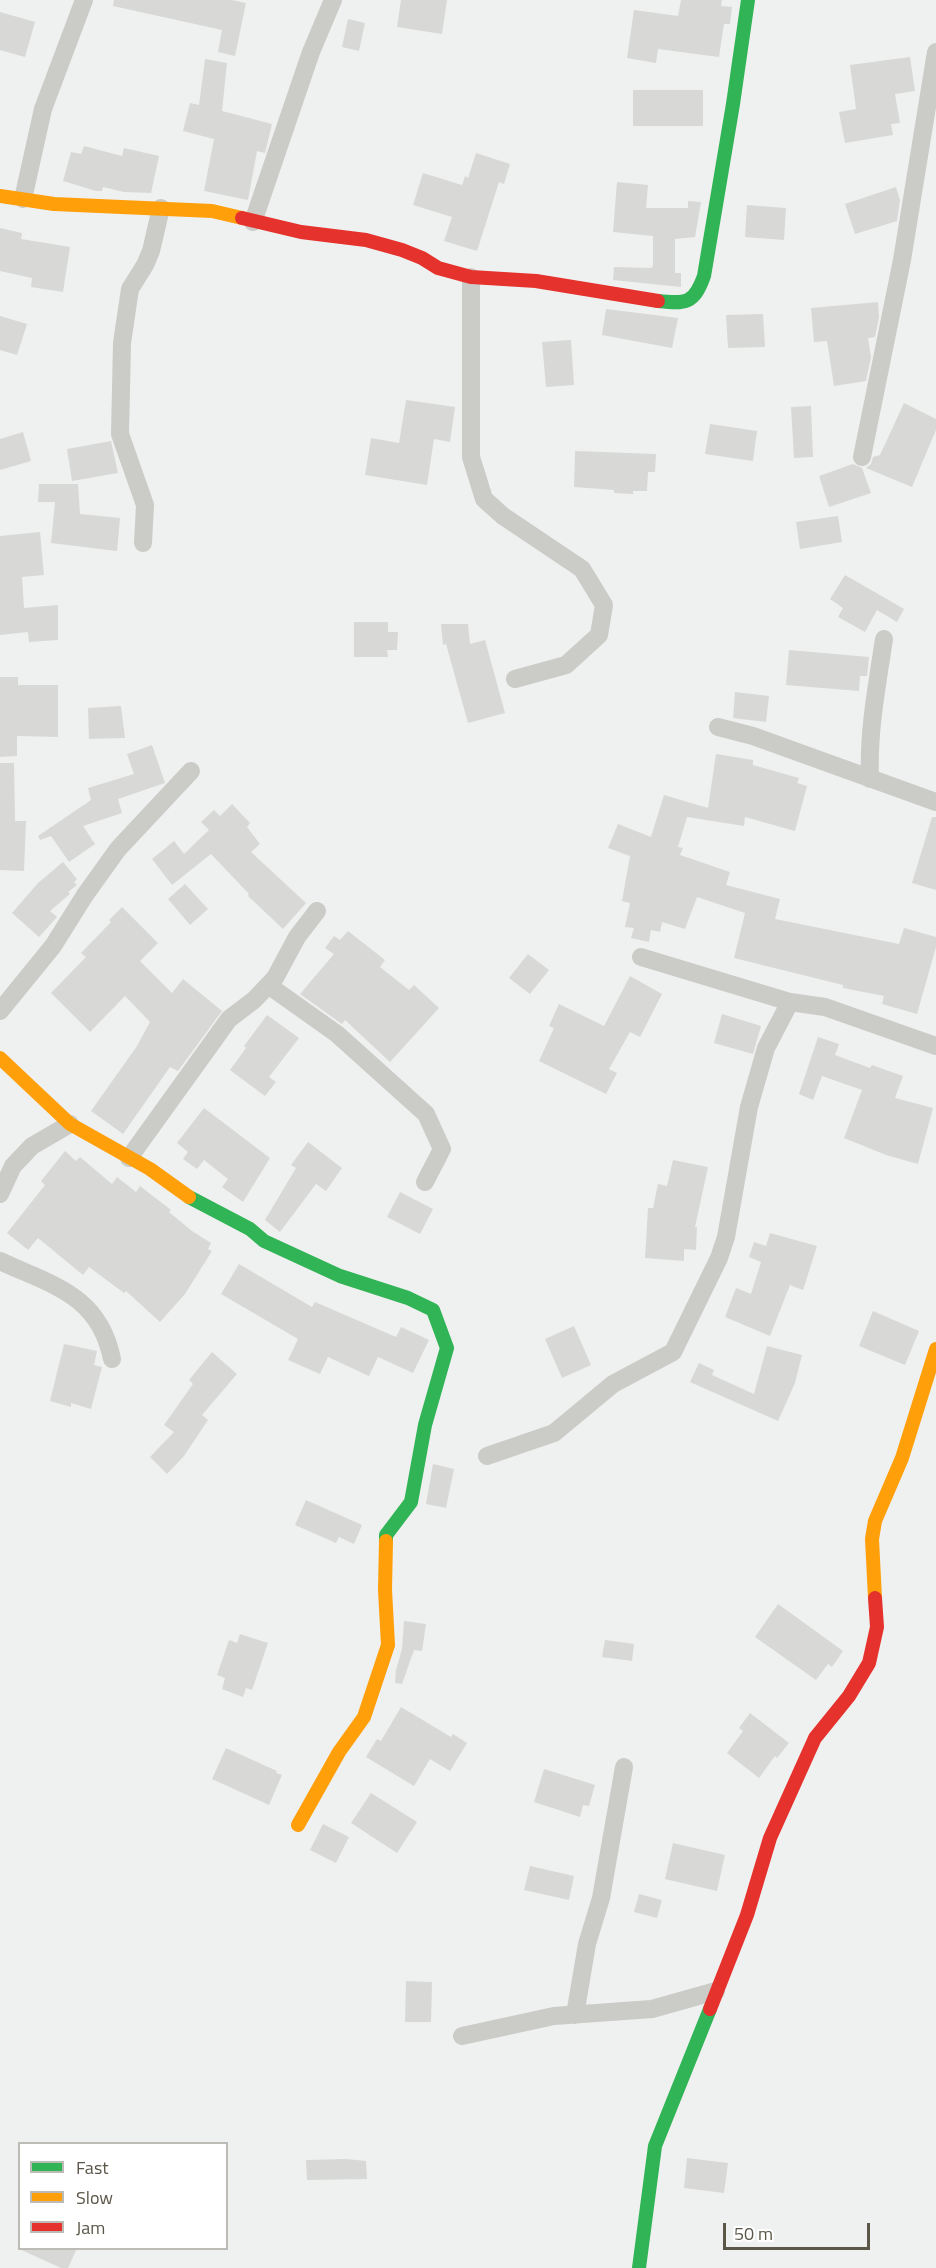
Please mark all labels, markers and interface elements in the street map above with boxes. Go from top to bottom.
legend [18,2142,228,2250]
text: Fast [76,2154,109,2181]
text: Slow [76,2184,113,2211]
scale bar [726,2211,873,2249]
text: Jam [76,2214,105,2241]
text: 50 m [734,2220,773,2247]

